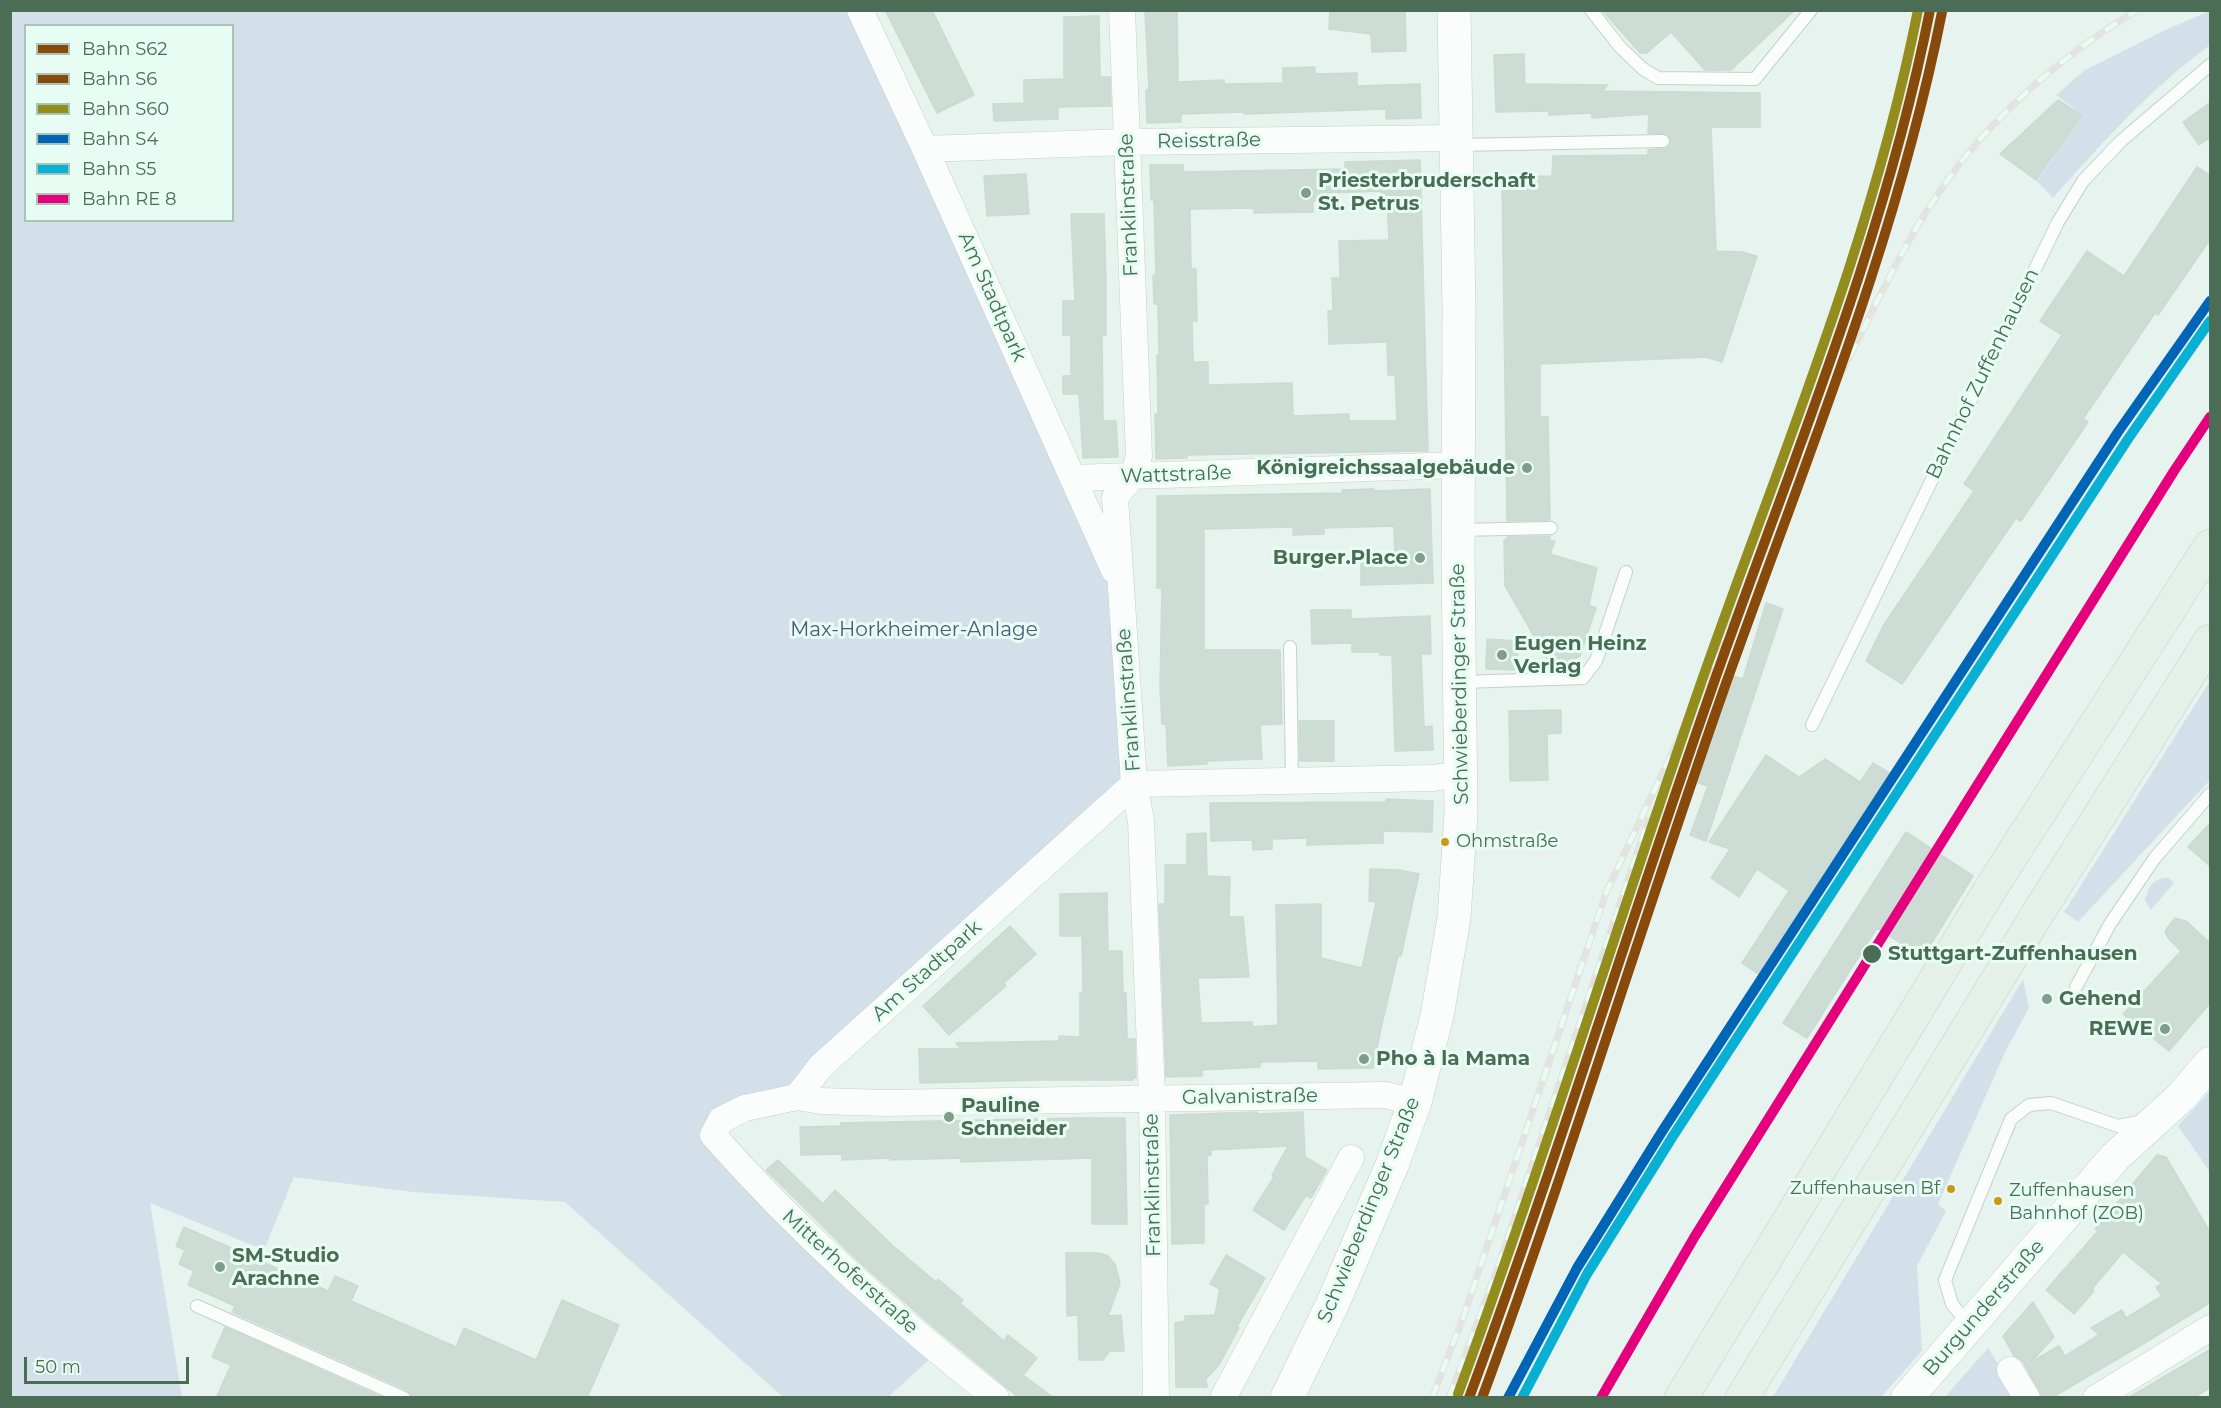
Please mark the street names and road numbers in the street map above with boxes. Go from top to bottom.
street label: Reisstraße [1157,128,1261,154]
street label: Franklinstraße [1115,133,1143,277]
street label: Am Stadtpark [953,229,1031,365]
street label: Bahnhof Zuffenhausen [1921,265,2045,483]
street label: Wattstraße [1120,461,1232,489]
street label: Schwieberdinger Straße [1446,563,1474,805]
street label: Franklinstraße [1112,628,1146,772]
street label: Am Stadtpark [867,915,987,1027]
street label: Galvanistraße [1182,1084,1318,1110]
street label: Schwieberdinger Straße [1313,1094,1425,1326]
street label: Franklinstraße [1140,1113,1166,1257]
street label: Mitterhoferstraße [777,1205,923,1339]
street label: Burgunderstraße [1918,1235,2050,1381]

